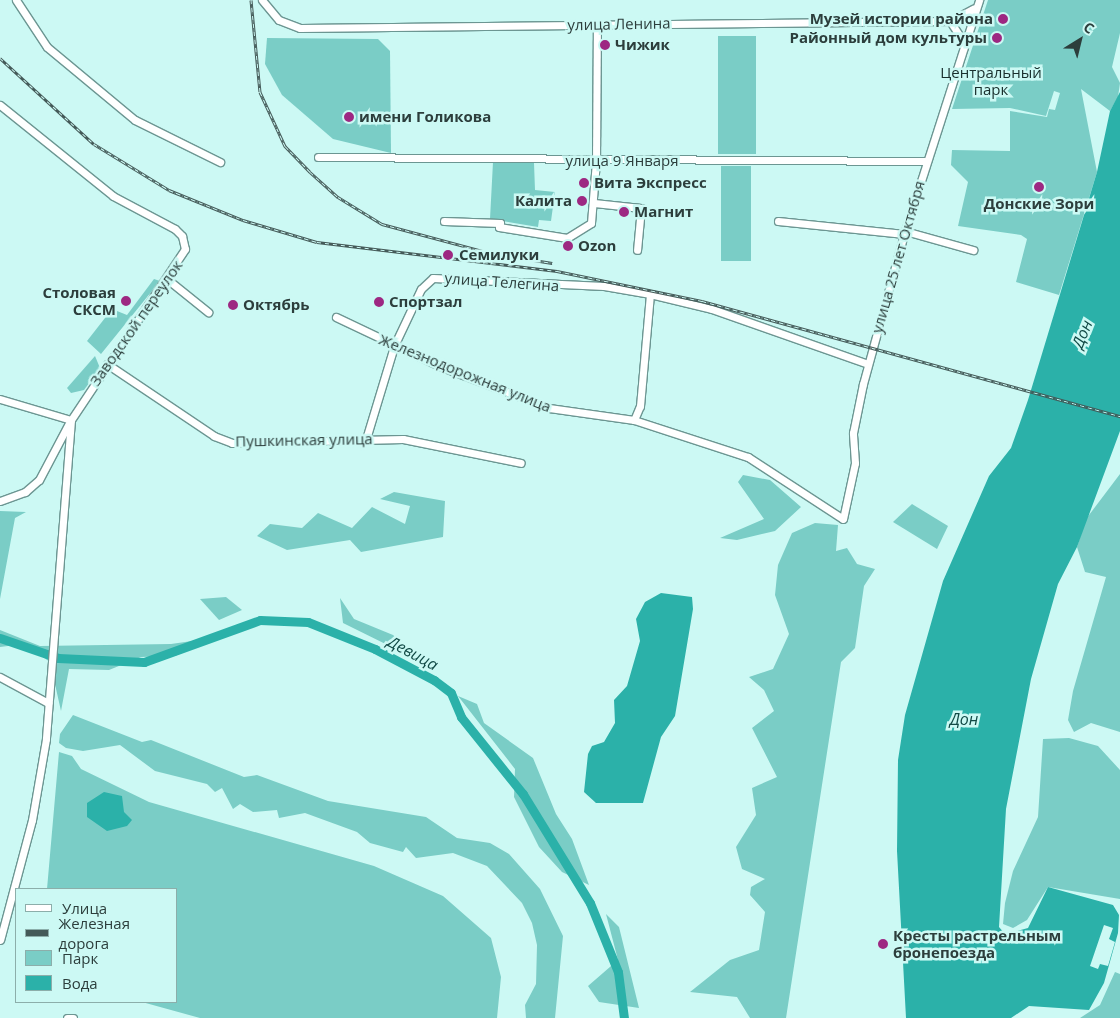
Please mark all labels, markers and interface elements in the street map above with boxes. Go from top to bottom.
place label: Музей истории района [810,10,993,28]
marker: Музей истории района [997,13,1009,25]
street label: улица Ленина [567,14,671,34]
north arrow [1055,15,1105,65]
text: С [1080,17,1098,38]
place label: Районный дом культуры [790,29,987,47]
marker: Районный дом культуры [991,32,1003,44]
place label: Чижик [615,36,670,54]
marker: Чижик [599,39,611,51]
park label: Центральный парк [940,63,1042,98]
place label: имени Голикова [359,108,491,126]
marker: имени Голикова [343,111,355,123]
street label: улица 9 Января [565,152,679,170]
place label: Вита Экспресс [594,174,707,192]
marker: Вита Экспресс [578,177,590,189]
street label: улица 25 лет Октября [868,179,928,335]
marker: Донские Зори [1033,181,1045,193]
place label: Калита [515,192,572,210]
marker: Калита [576,195,588,207]
place label: Донские Зори [984,195,1094,213]
place label: Магнит [634,203,693,221]
marker: Магнит [618,206,630,218]
place label: Ozon [578,237,616,255]
marker: Ozon [562,240,574,252]
place label: Семилуки [459,246,539,264]
marker: Семилуки [441,248,455,262]
street label: Заводской переулок [86,257,186,389]
street label: улица Телегина [444,269,560,295]
place label: Столовая СКСМ [43,283,116,318]
place label: Спортзал [389,293,462,311]
marker: Столовая СКСМ [120,295,132,307]
place label: Октябрь [243,296,309,314]
marker: Спортзал [373,296,385,308]
marker: Октябрь [227,299,239,311]
water label: Дон [1068,317,1096,351]
street label: Железнодорожная улица [376,330,554,416]
street label: Пушкинская улица [235,430,373,450]
water label: Девица [384,632,442,674]
water label: Дон [950,709,978,729]
legend [15,888,178,1003]
text: Улица [62,898,107,918]
text: Железная дорога [59,913,130,953]
place label: Кресты растрельным бронепоезда [893,926,1061,961]
marker: Кресты растрельным бронепоезда [877,938,889,950]
text: Парк [62,948,98,968]
text: Вода [62,973,98,993]

